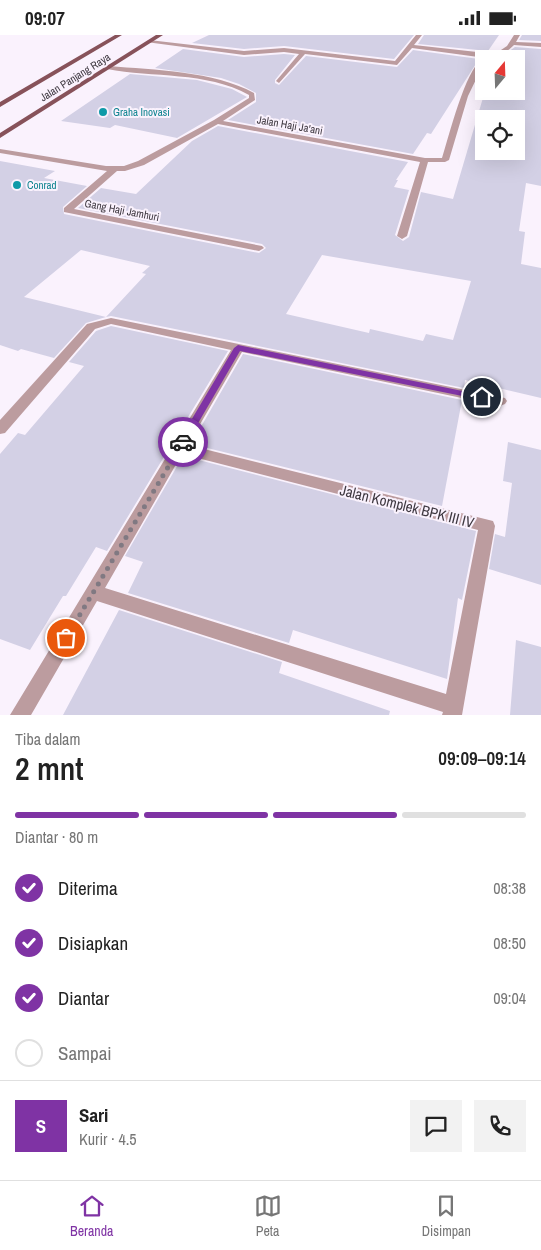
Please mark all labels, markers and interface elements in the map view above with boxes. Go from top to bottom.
text: 09:07 [25,5,65,31]
street label: Jalan Panjang Raya [37,50,113,104]
north arrow [475,50,525,100]
map controls [475,50,525,160]
place label: Graha Inovasi [113,105,170,119]
marker: Graha Inovasi [97,106,109,118]
button: locate [475,110,525,160]
street label: Jalan Haji Ja'ani [256,112,324,138]
place label: Conrad [27,178,57,192]
marker: Conrad [11,179,23,191]
street label: Gang Haji Jamhuri [84,196,160,224]
pin [461,376,503,418]
icon: home [468,383,496,411]
courier [158,417,208,467]
icon: car [169,428,197,456]
street label: Jalan Komplek BPK III IV [338,479,477,533]
pin [45,617,87,659]
icon: bag [52,624,80,652]
text: Tiba dalam [15,728,80,750]
text: 09:09–09:14 [438,745,526,771]
text: 2 mnt [15,747,84,790]
text: Diantar · 80 m [15,826,98,848]
icon: check [15,874,43,902]
text: Diterima [58,875,118,901]
text: 08:38 [493,877,526,899]
icon: check [15,929,43,957]
text: Disiapkan [58,930,128,956]
text: 08:50 [493,932,526,954]
icon: check [15,984,43,1012]
text: Diantar [58,985,109,1011]
text: 09:04 [493,987,526,1009]
text: Sampai [58,1040,112,1066]
button: chat [410,1100,462,1152]
button: phone [474,1100,526,1152]
text: Sari [79,1102,108,1128]
text: S [36,1113,46,1139]
text: Kurir · 4.5 [79,1128,137,1150]
tab: Beranda [70,1192,113,1240]
tab: Peta [254,1192,282,1240]
tab: Disimpan [422,1192,471,1240]

